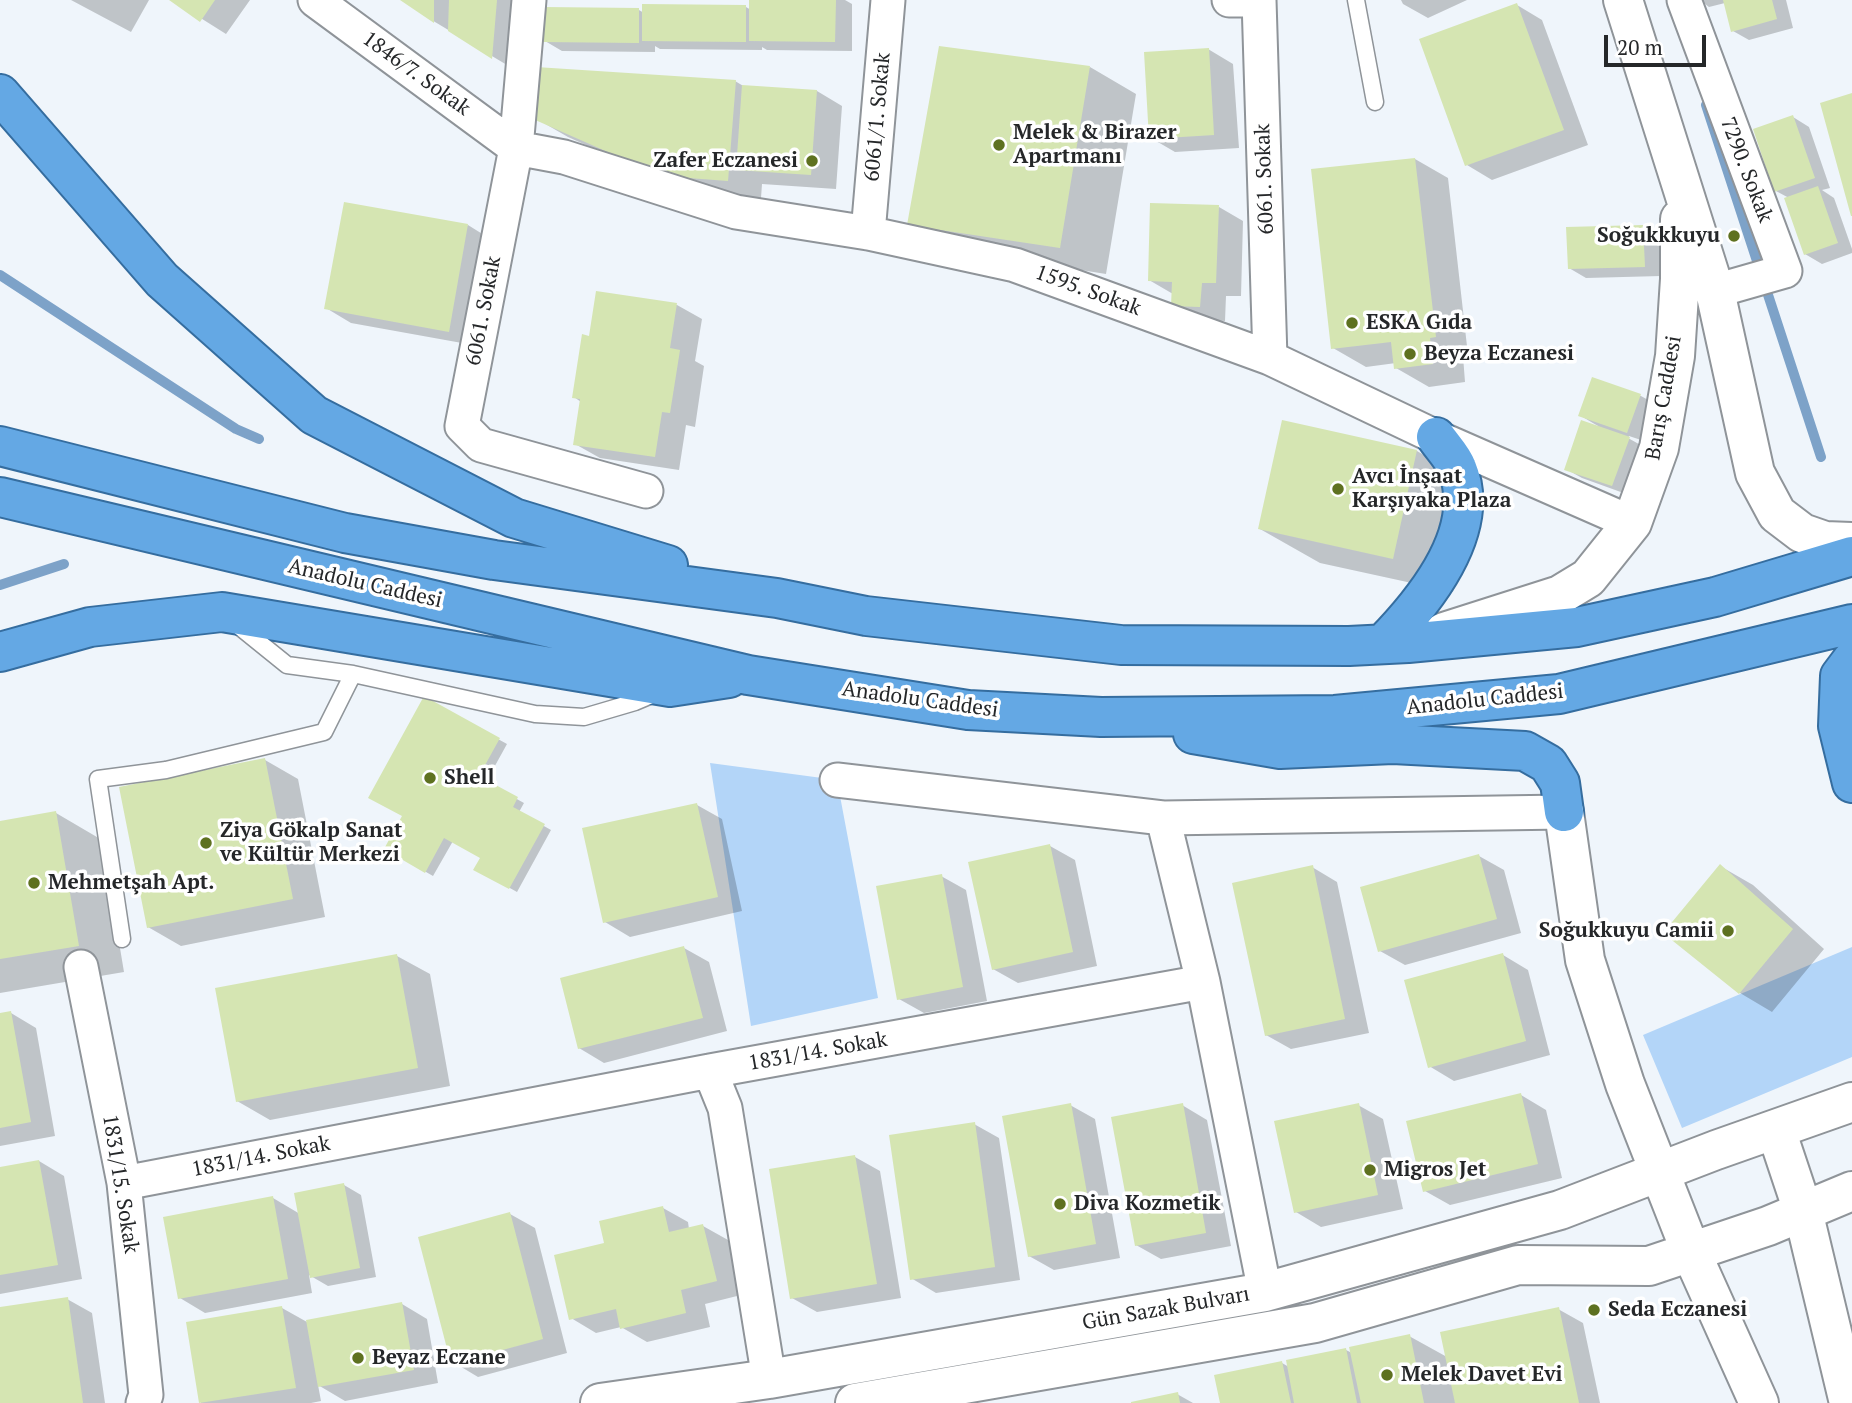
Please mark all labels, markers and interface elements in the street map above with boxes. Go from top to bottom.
scale bar [1607,21,1708,65]
street label: 1846/7. Sokak [357,26,475,122]
text: 20 m [1617,33,1663,61]
street label: 6061/1. Sokak [860,51,896,183]
street label: 7290. Sokak [1714,114,1778,226]
place label: Melek & Birazer Apartmanı [1013,120,1177,170]
street label: 6061. Sokak [1250,123,1280,235]
marker: Melek & Birazer Apartmanı [991,137,1007,153]
place label: Zafer Eczanesi [653,148,798,174]
marker: Zafer Eczanesi [804,153,820,169]
place label: Soğukkkuyu [1597,223,1720,249]
marker: Soğukkkuyu [1726,228,1742,244]
street label: 6061. Sokak [461,254,507,368]
street label: 1595. Sokak [1032,260,1144,322]
place label: ESKA Gıda [1366,310,1472,336]
marker: ESKA Gıda [1344,315,1360,331]
street label: Barış Caddesi [1641,334,1687,462]
place label: Beyza Eczanesi [1424,341,1574,367]
marker: Beyza Eczanesi [1402,346,1418,362]
place label: Avcı İnşaat Karşıyaka Plaza [1352,464,1511,514]
marker: Avcı İnşaat Karşıyaka Plaza [1330,481,1346,497]
street label: Anadolu Caddesi [285,554,445,614]
street label: Anadolu Caddesi [840,677,1000,723]
street label: Anadolu Caddesi [1405,679,1565,721]
place label: Shell [444,765,494,791]
marker: Shell [422,770,438,786]
place label: Ziya Gökalp Sanat ve Kültür Merkezi [220,818,402,868]
marker: Ziya Gökalp Sanat ve Kültür Merkezi [198,835,214,851]
place label: Mehmetşah Apt. [48,870,214,896]
marker: Mehmetşah Apt. [26,875,42,891]
place label: Soğukkuyu Camii [1539,918,1714,944]
marker: Soğukkuyu Camii [1720,923,1736,939]
street label: 1831/14. Sokak [747,1027,889,1077]
street label: 1831/15. Sokak [97,1113,143,1255]
street label: 1831/14. Sokak [190,1131,332,1183]
place label: Migros Jet [1384,1157,1486,1183]
marker: Migros Jet [1362,1162,1378,1178]
place label: Diva Kozmetik [1074,1191,1220,1217]
marker: Diva Kozmetik [1052,1196,1068,1212]
street label: Gün Sazak Bulvarı [1080,1282,1252,1336]
place label: Seda Eczanesi [1608,1297,1747,1323]
marker: Seda Eczanesi [1586,1302,1602,1318]
place label: Beyaz Eczane [372,1345,506,1371]
marker: Beyaz Eczane [350,1350,366,1366]
place label: Melek Davet Evi [1401,1362,1562,1388]
marker: Melek Davet Evi [1379,1367,1395,1383]

